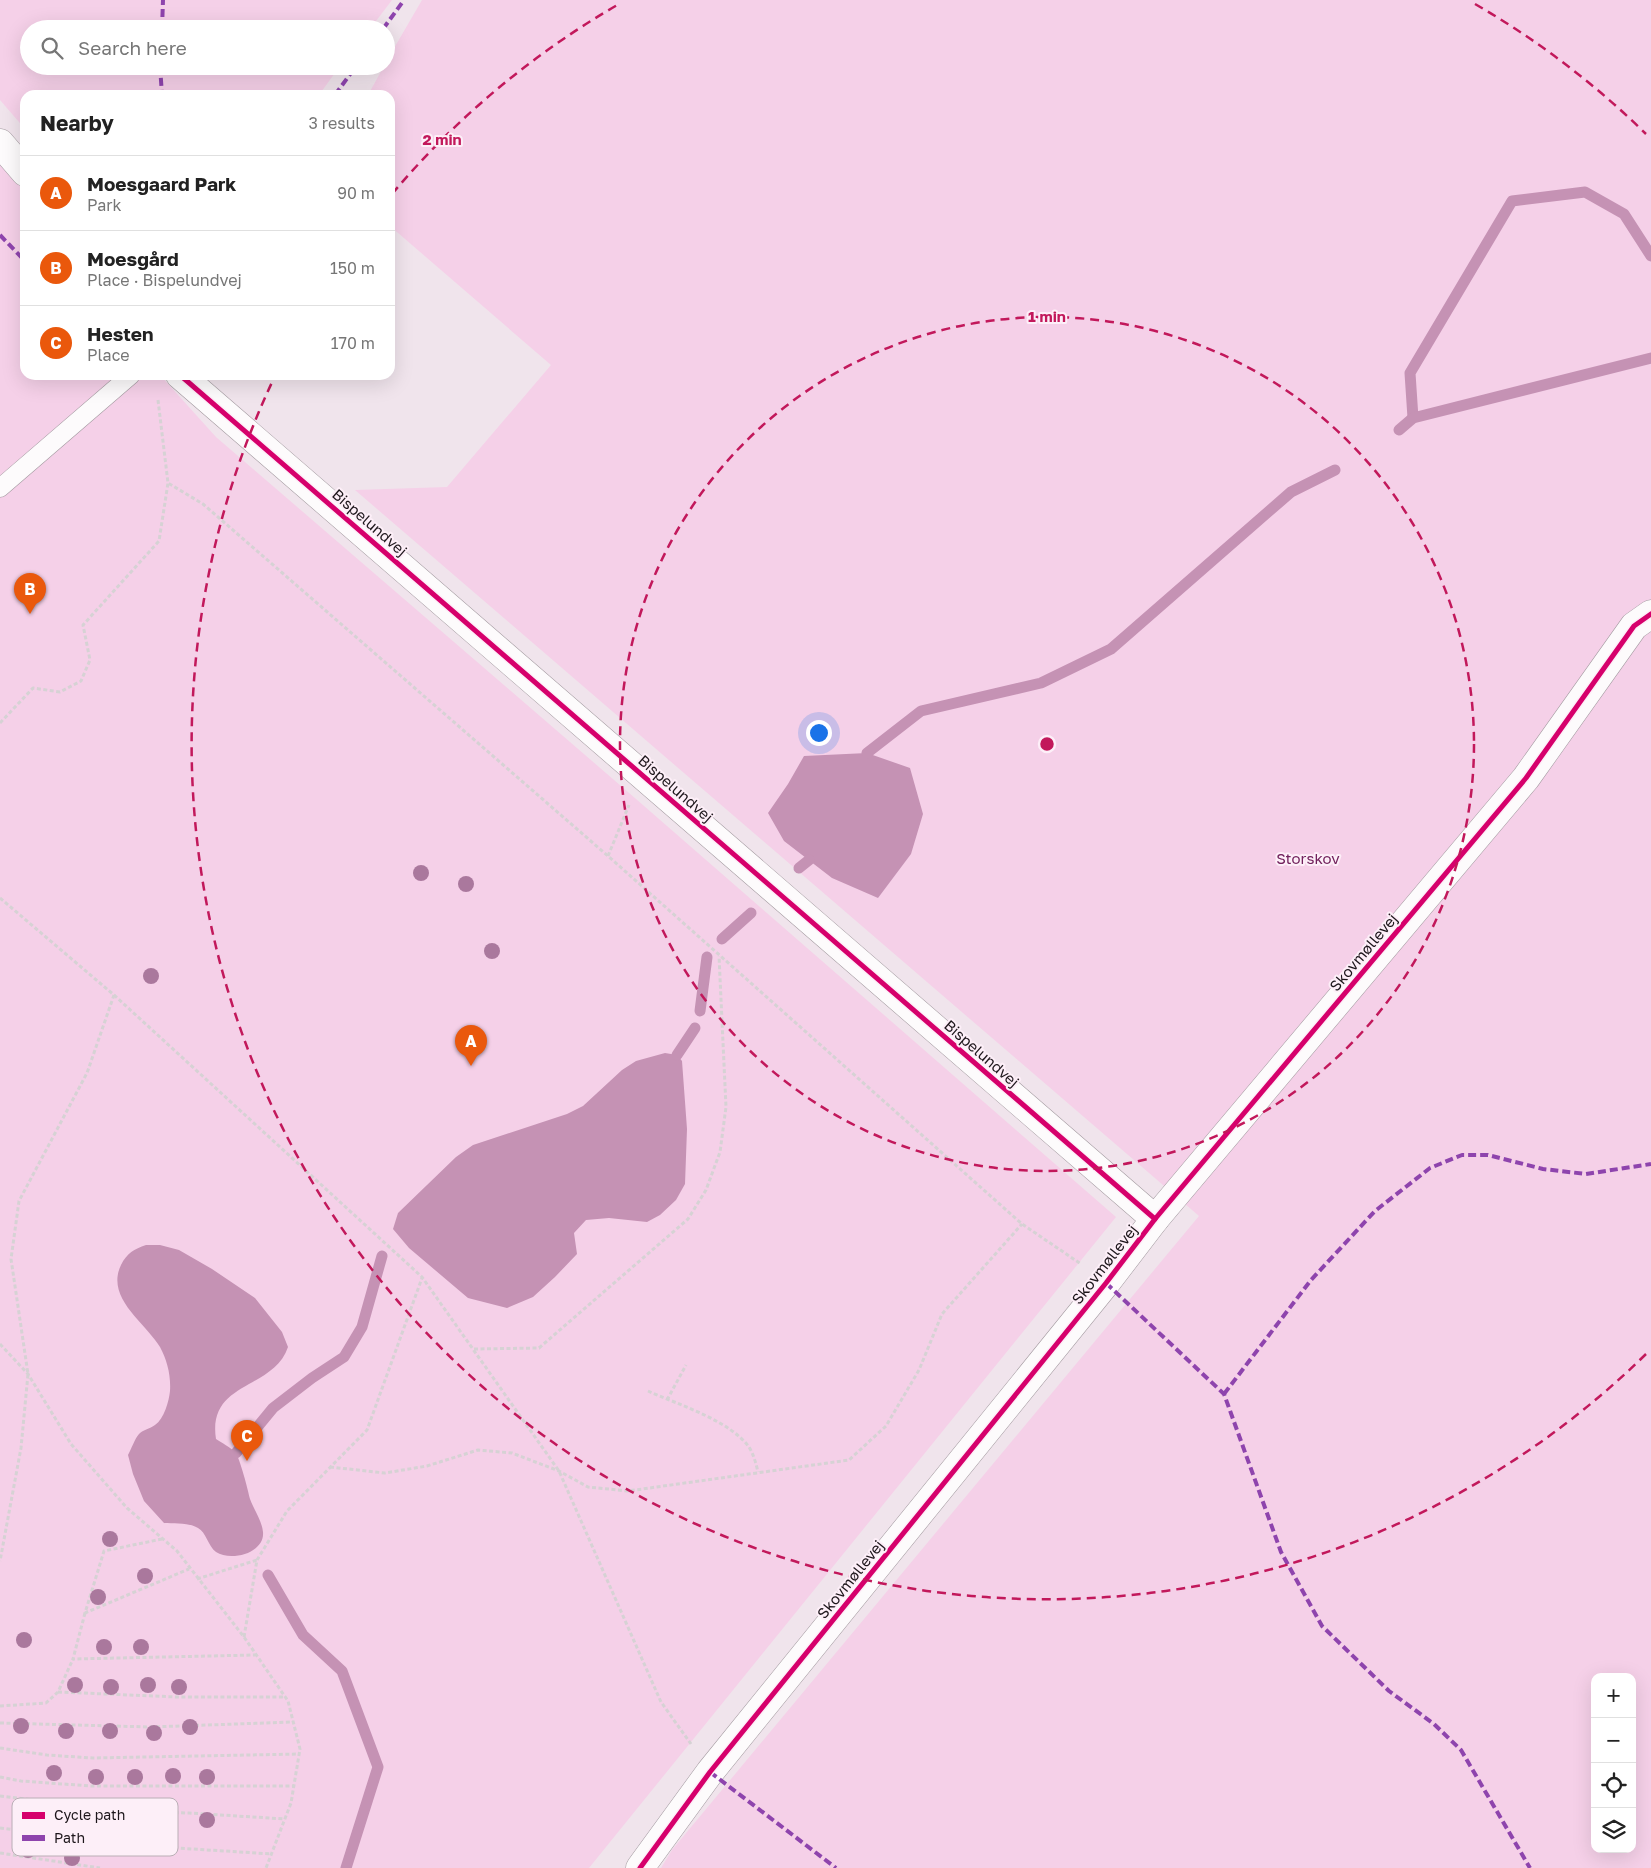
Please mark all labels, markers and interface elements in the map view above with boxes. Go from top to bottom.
search box [20,20,395,75]
icon: search [38,34,66,62]
text: Search here [78,36,187,59]
text: Nearby [40,110,114,136]
text: 3 results [308,113,375,133]
text: 2 min [422,130,462,148]
text: Moesgaard Park [87,172,236,195]
text: A [50,183,62,203]
text: 90 m [337,183,375,203]
text: Park [87,195,122,215]
text: Moesgård [87,247,179,270]
text: B [50,258,62,278]
text: 150 m [330,258,375,278]
text: Place · Bispelundvej [87,270,242,290]
text: 1 min [1028,307,1066,325]
text: Hesten [87,322,154,345]
text: C [50,333,62,353]
text: 170 m [331,333,375,353]
text: Place [87,345,130,365]
street label: Bispelundvej [329,485,411,559]
pin: B [14,573,46,614]
your location [806,720,832,746]
centre of rings [1038,735,1056,753]
street label: Bispelundvej [635,751,717,825]
park label: Storskov [1276,849,1340,867]
street label: Skovmøllevej [1325,910,1401,994]
street label: Bispelundvej [941,1016,1023,1090]
pin: A [455,1025,487,1066]
street label: Skovmøllevej [1067,1221,1141,1307]
pin: C [231,1420,263,1461]
street label: Skovmøllevej [813,1536,887,1622]
map controls [1591,1673,1636,1853]
button: + [1591,1673,1636,1718]
button: − [1591,1718,1636,1763]
button: locate [1591,1763,1636,1808]
legend [12,1798,178,1856]
text: Cycle path [54,1806,125,1823]
button: layers [1591,1808,1636,1853]
text: Path [54,1829,85,1846]

